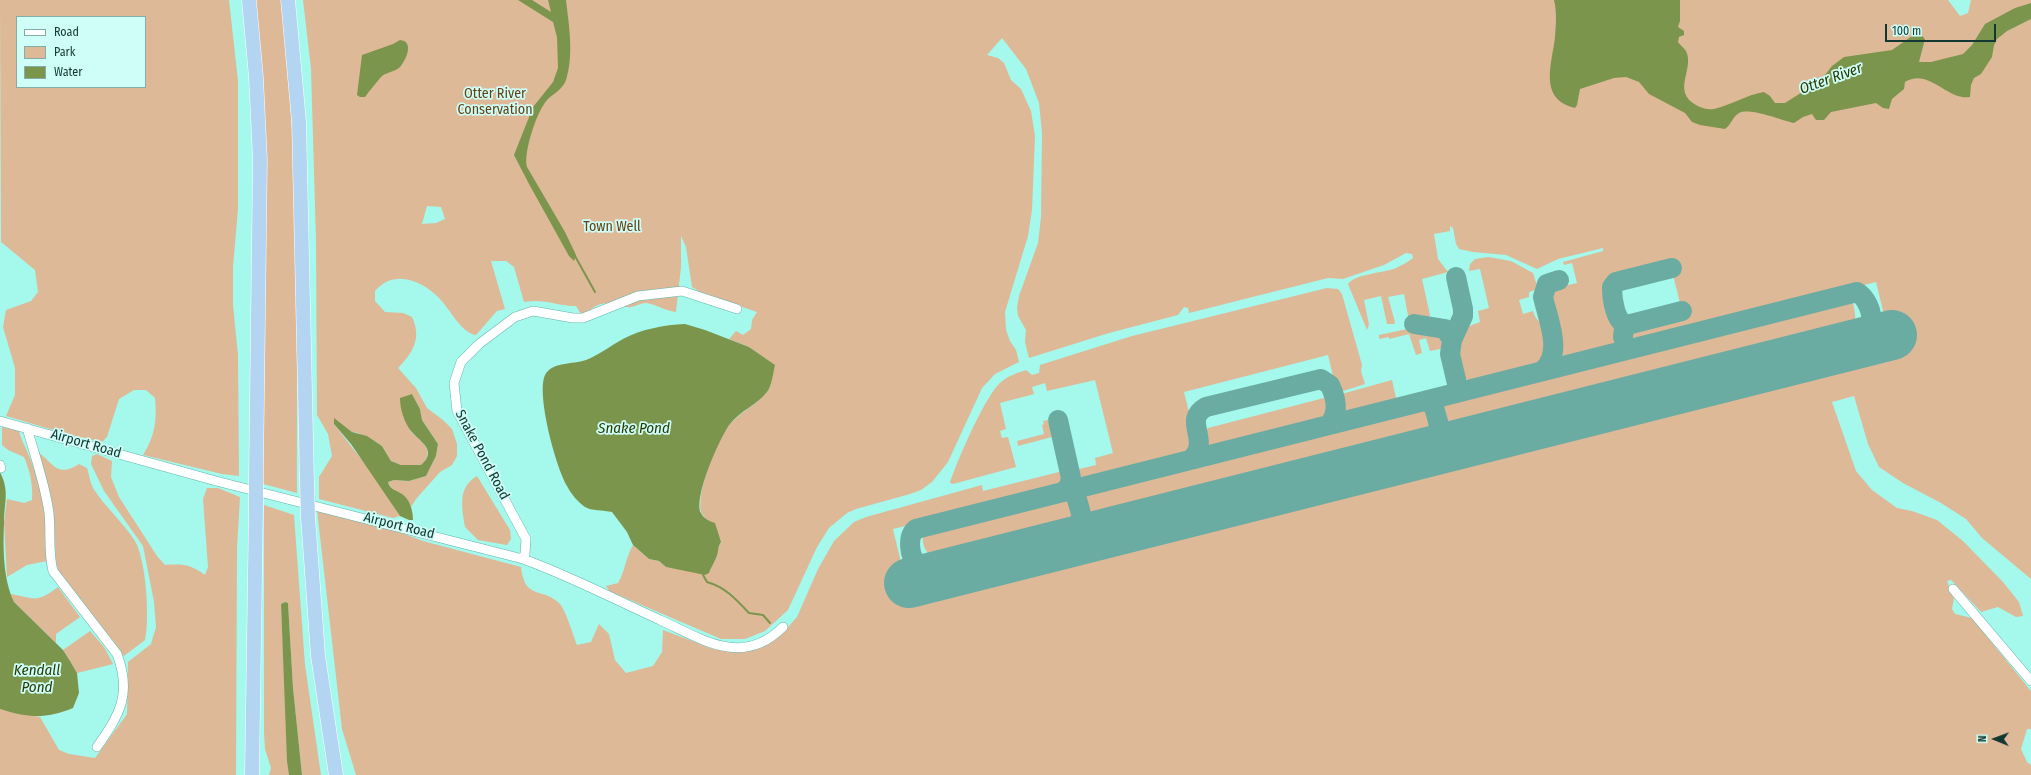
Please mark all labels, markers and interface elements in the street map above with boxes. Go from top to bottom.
legend [16,16,146,88]
scale bar [1887,16,1998,42]
text: 100 m [1892,24,1921,38]
text: Road [54,25,79,39]
text: Park [54,45,75,59]
water label: Otter River [1797,59,1865,99]
text: Water [54,65,82,79]
park label: Otter River Conservation [457,86,533,118]
park label: Town Well [583,219,641,235]
street label: Snake Pond Road [451,407,513,503]
water label: Snake Pond [598,420,670,438]
street label: Airport Road [49,426,123,462]
street label: Airport Road [362,509,436,543]
water label: Kendall Pond [14,662,60,697]
north arrow [1975,719,2015,759]
text: N [1976,735,1989,742]

